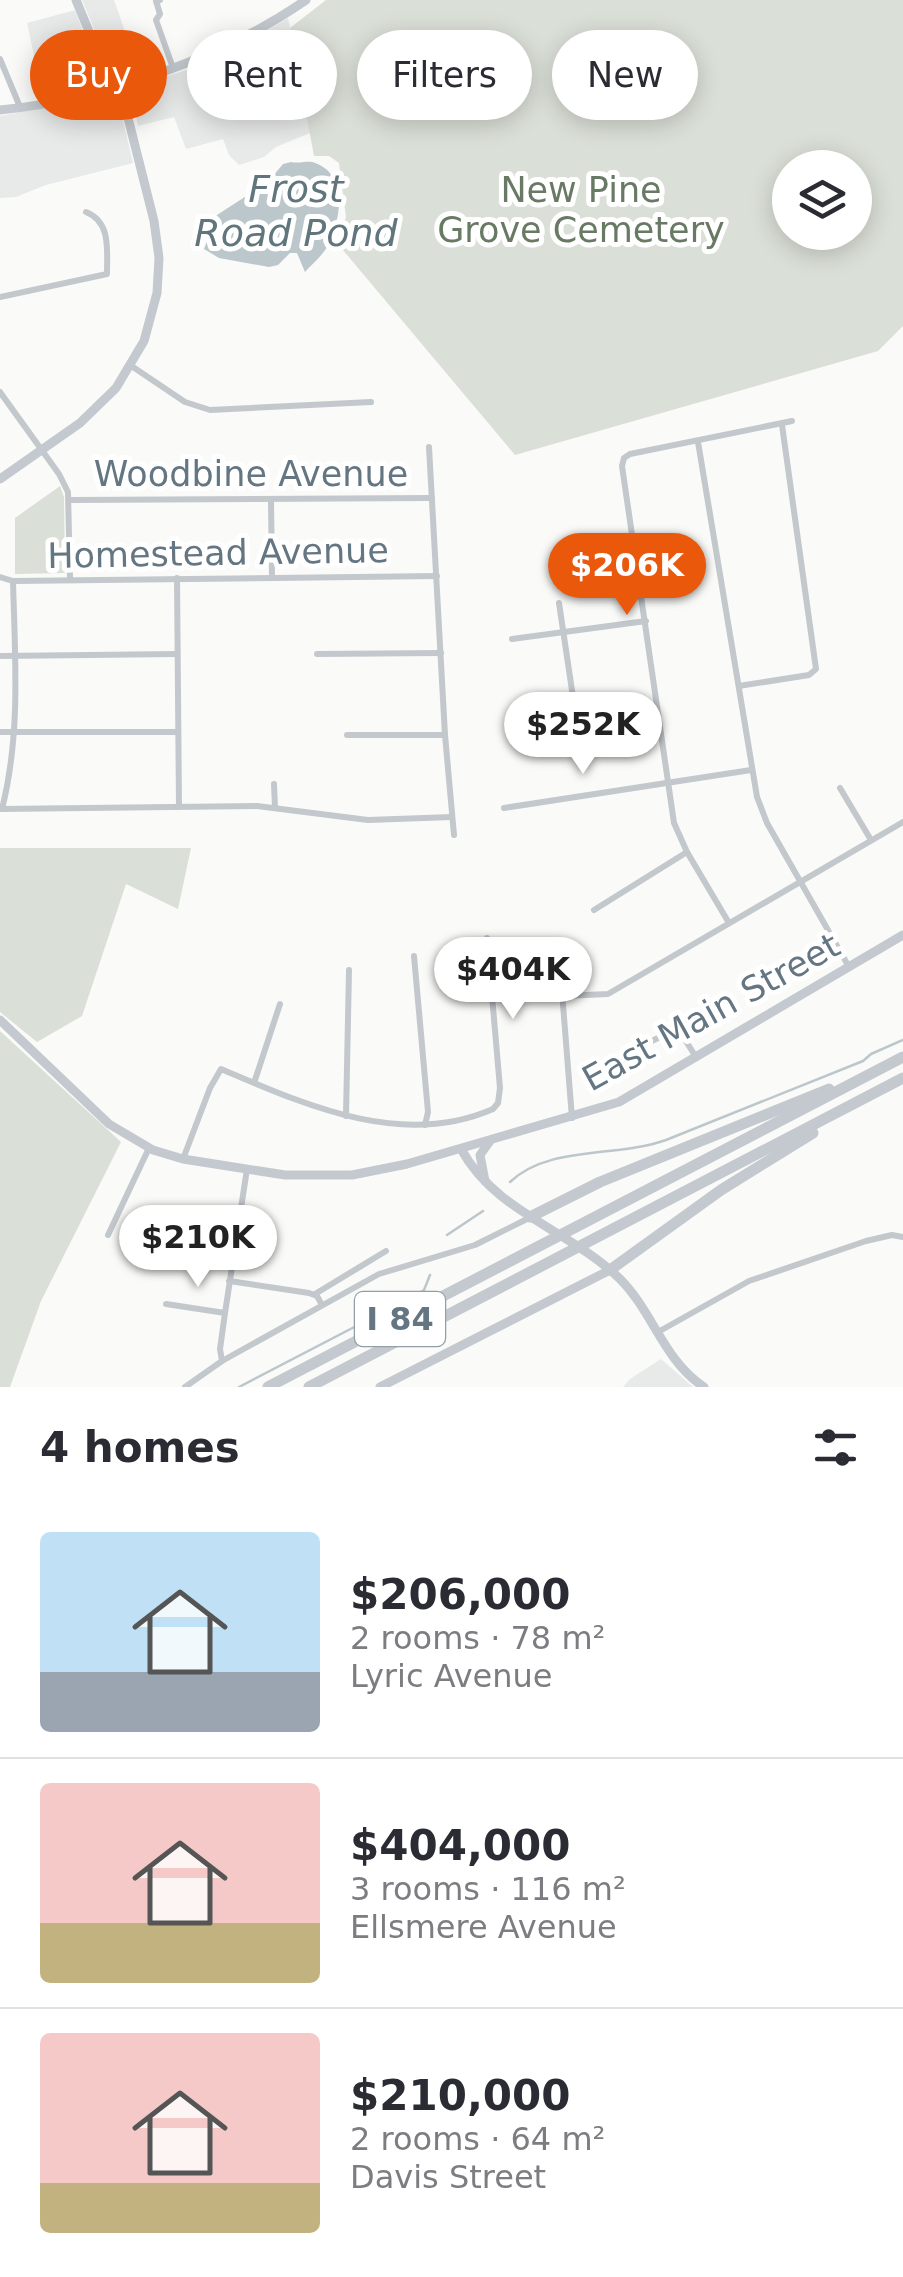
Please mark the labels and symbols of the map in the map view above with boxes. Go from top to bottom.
water label: Frost Road Pond [194,167,399,255]
park label: New Pine Grove Cemetery [437,170,725,250]
street label: Woodbine Avenue [94,454,408,494]
street label: Homestead Avenue [47,530,389,576]
pin: $206K [557,533,697,618]
pin: $252K [513,692,653,777]
street label: East Main Street [575,925,847,1099]
pin: $404K [443,937,583,1022]
pin: $210K [128,1205,268,1290]
road number: I 84 [355,1292,445,1346]

